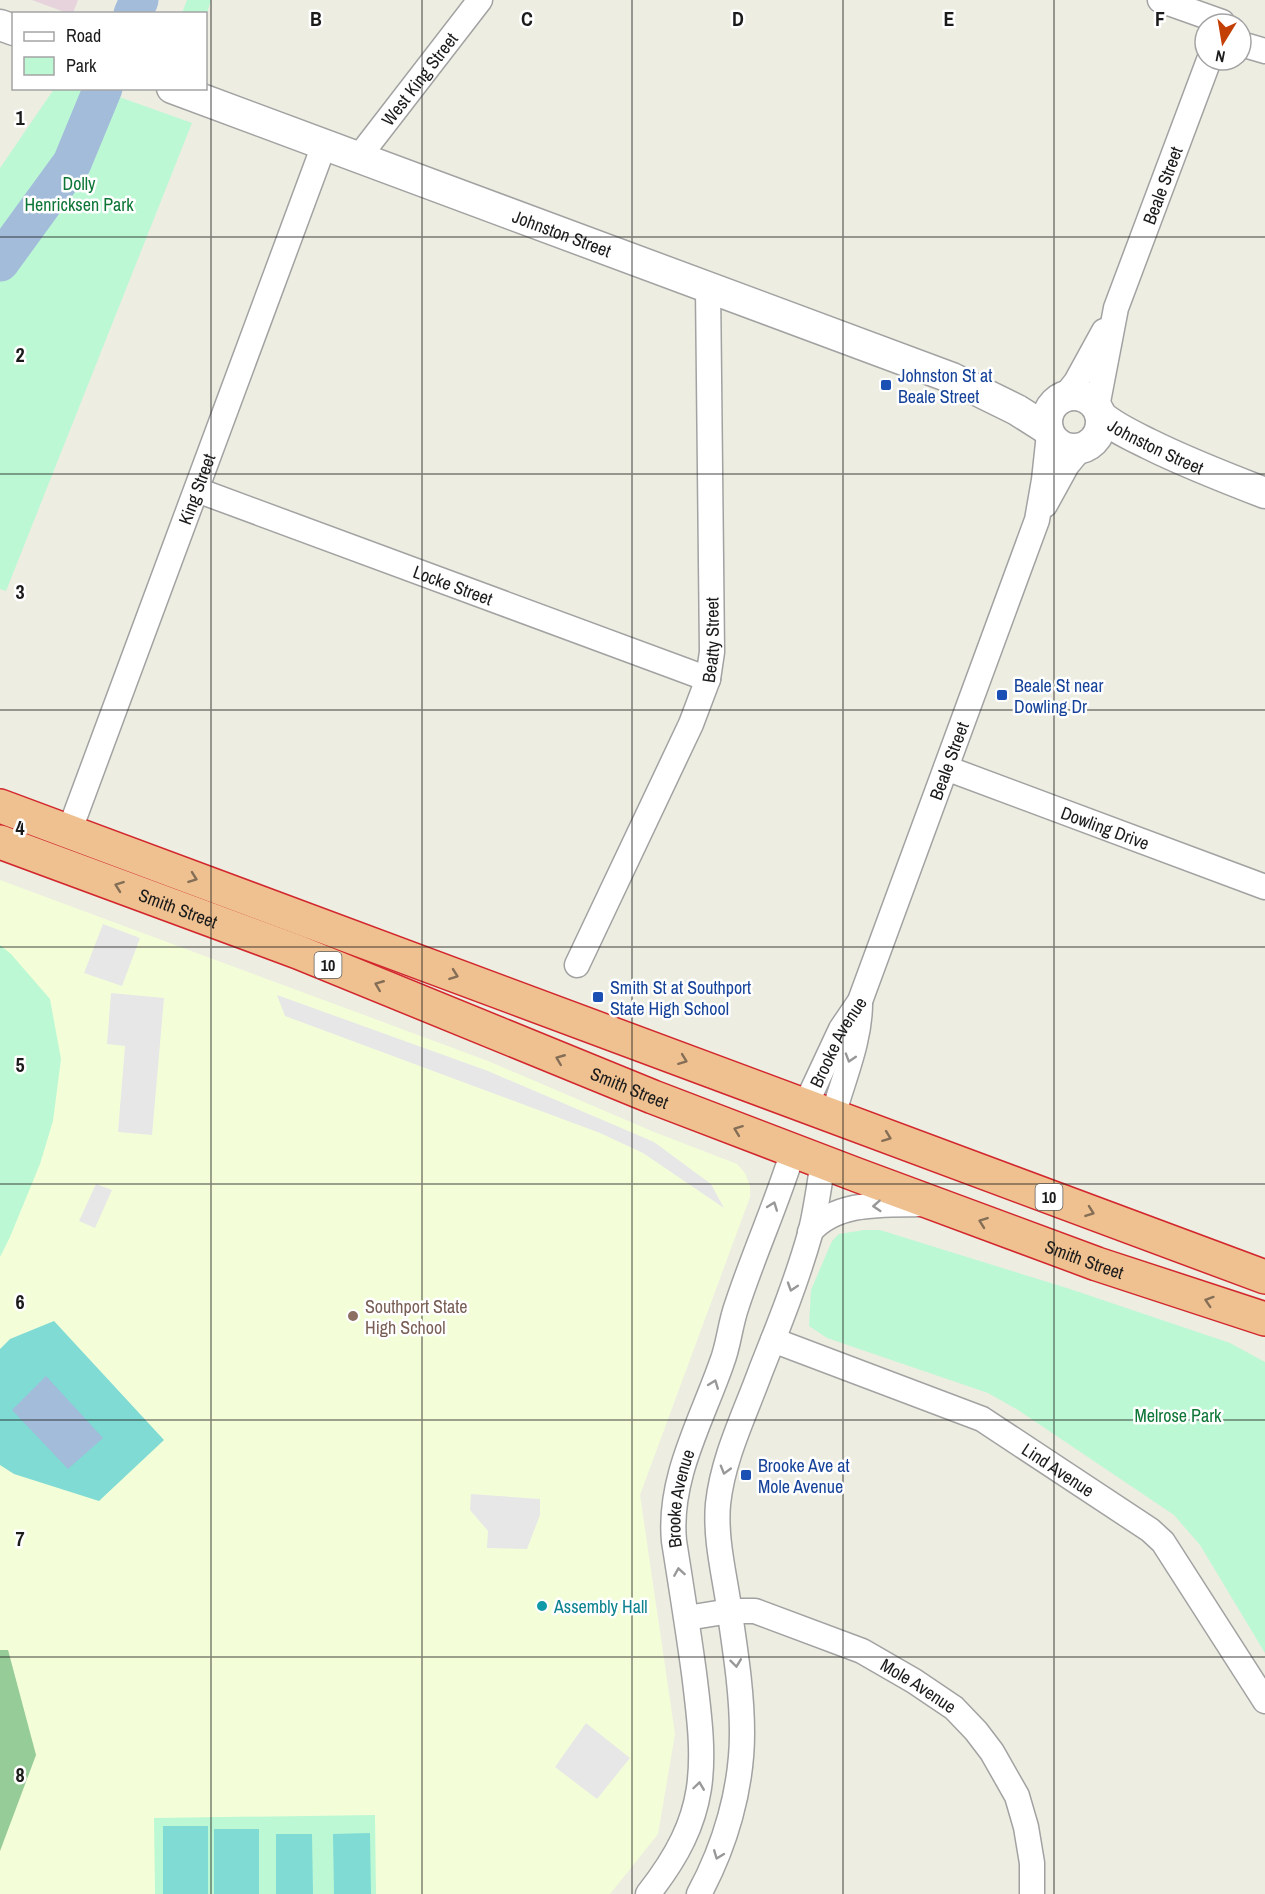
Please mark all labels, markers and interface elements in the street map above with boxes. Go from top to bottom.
text: B [310,5,322,32]
text: C [521,5,533,32]
text: D [732,5,744,32]
text: E [944,5,955,32]
text: F [1155,5,1165,32]
legend [12,12,207,90]
north arrow [1193,12,1253,72]
text: Road [66,23,101,48]
street label: West King Street [375,27,463,131]
text: N [1213,45,1227,68]
text: Park [66,53,97,78]
text: 1 [15,104,25,131]
street label: Beale Street [1136,143,1188,228]
park label: Dolly Henricksen Park [24,171,134,217]
street label: Johnston Street [509,203,615,263]
text: 2 [15,341,25,368]
place label: Johnston St at Beale Street [898,363,992,409]
marker: Johnston St at Beale Street [879,378,893,392]
street label: Johnston Street [1103,412,1208,480]
street label: King Street [172,450,221,528]
street label: Locke Street [410,559,496,611]
text: 3 [15,578,25,605]
street label: Beatty Street [695,597,725,684]
place label: Beale St near Dowling Dr [1014,673,1104,719]
marker: Beale St near Dowling Dr [995,688,1009,702]
street label: Beale Street [923,718,974,803]
street label: Dowling Drive [1057,799,1153,855]
text: 4 [15,814,25,841]
one-way arrow [186,871,197,883]
one-way arrow [114,880,125,893]
street label: Smith Street [135,882,221,934]
road number: 10 [314,952,342,978]
one-way arrow [448,967,459,980]
place label: Smith St at Southport State High School [610,975,751,1021]
one-way arrow [375,980,386,992]
marker: Smith St at Southport State High School [591,990,605,1004]
street label: Brooke Avenue [803,991,872,1091]
text: 5 [15,1051,25,1078]
one-way arrow [845,1052,857,1063]
one-way arrow [677,1053,687,1066]
one-way arrow [555,1054,566,1066]
street label: Smith Street [587,1060,672,1114]
one-way arrow [733,1125,744,1137]
one-way arrow [882,1129,892,1142]
road number: 10 [1036,1184,1062,1210]
one-way arrow [873,1199,882,1212]
one-way arrow [766,1201,779,1211]
one-way arrow [1084,1205,1095,1218]
one-way arrow [978,1217,989,1229]
street label: Smith Street [1041,1233,1127,1284]
one-way arrow [787,1281,799,1292]
text: 6 [15,1288,25,1315]
place label: Southport State High School [365,1294,468,1340]
one-way arrow [1204,1296,1215,1308]
marker: Southport State High School [346,1309,360,1323]
one-way arrow [707,1379,719,1390]
park label: Melrose Park [1135,1403,1222,1428]
street label: Lind Avenue [1017,1436,1099,1502]
street label: Brooke Avenue [661,1446,700,1550]
place label: Brooke Ave at Mole Avenue [758,1453,850,1499]
one-way arrow [719,1465,732,1475]
marker: Brooke Ave at Mole Avenue [739,1468,753,1482]
text: 7 [15,1525,25,1552]
one-way arrow [674,1567,686,1576]
place label: Assembly Hall [553,1594,648,1619]
marker: Assembly Hall [535,1599,549,1613]
street label: Mole Avenue [876,1652,961,1719]
one-way arrow [730,1658,742,1668]
text: 8 [15,1761,25,1788]
one-way arrow [693,1781,705,1791]
one-way arrow [712,1849,725,1859]

